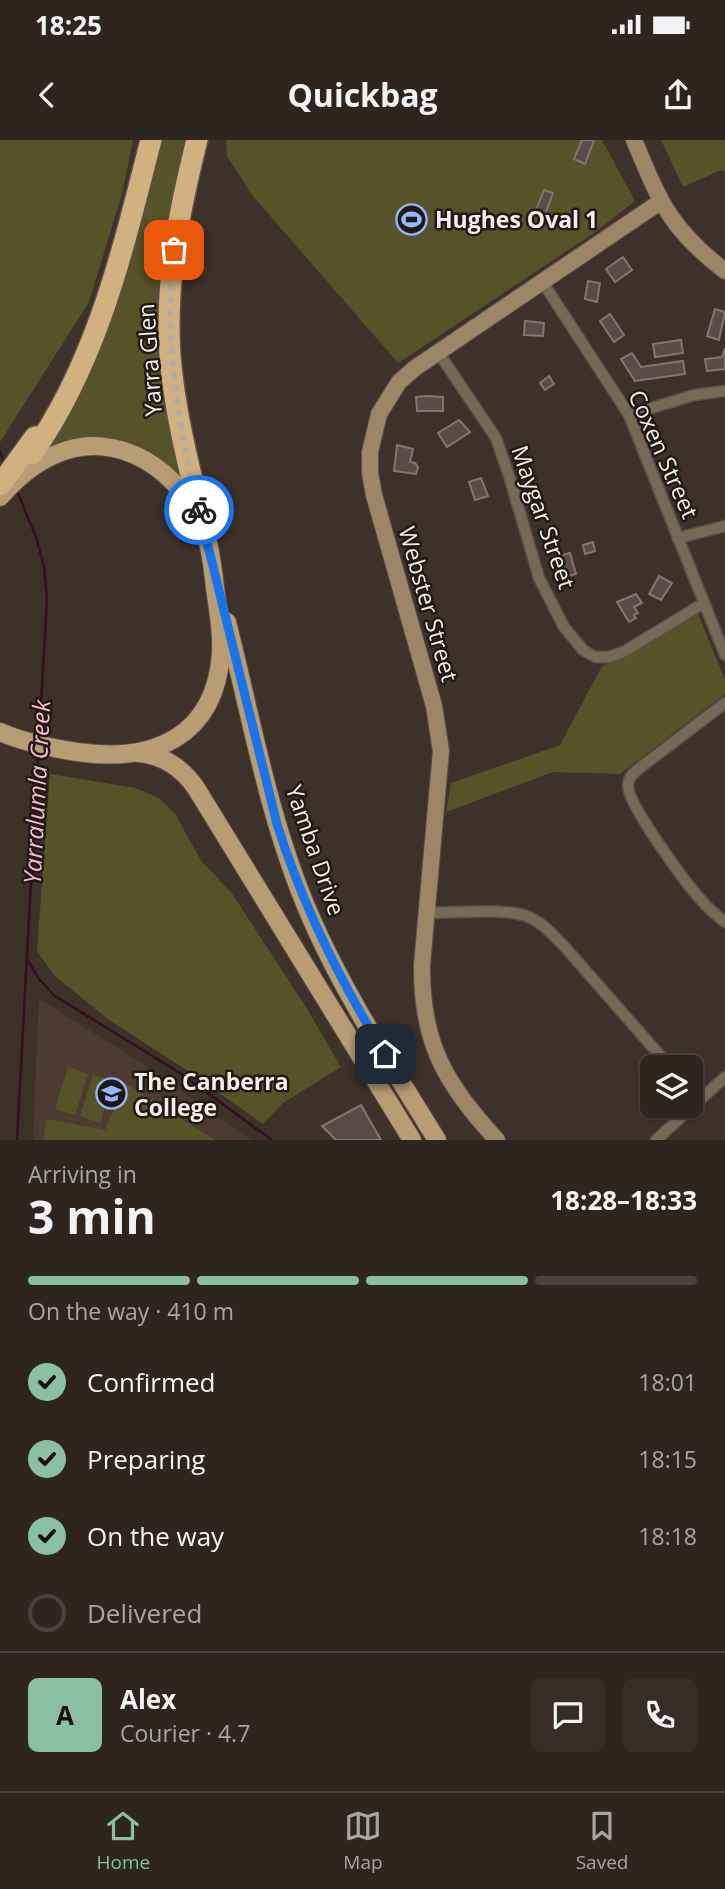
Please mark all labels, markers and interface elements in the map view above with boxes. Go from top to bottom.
text: 18:25 [35,7,102,43]
text: Quickbag [287,73,438,116]
icon: back [28,76,66,114]
icon: share [659,76,697,114]
sports icon: Hughes Oval 1 [395,202,429,236]
place label: Hughes Oval 1 [435,203,598,235]
pin [144,220,204,280]
icon: bag [155,231,193,269]
street label: Yarra Glen [129,303,169,417]
street label: Coxen Street [621,385,707,523]
street label: Maygar Street [504,441,584,593]
courier [164,475,234,545]
icon: bike [180,491,218,529]
street label: Webster Street [392,523,466,685]
water label: Yarralumla Creek [15,698,57,885]
street label: Yamba Drive [279,780,353,920]
pin [355,1024,415,1084]
icon: home [366,1035,404,1073]
map controls [640,1055,703,1118]
button: layers [640,1055,703,1118]
place label: The Canberra College [134,1065,289,1123]
school or university icon: The Canberra College [94,1077,128,1111]
text: Arriving in [28,1158,137,1190]
text: 18:28–18:33 [550,1182,697,1218]
text: 3 min [28,1185,156,1247]
text: On the way · 410 m [28,1295,234,1327]
icon: check [28,1363,66,1401]
text: Confirmed [87,1364,215,1400]
text: 18:01 [638,1366,697,1398]
icon: check [28,1440,66,1478]
text: Preparing [87,1441,205,1477]
text: 18:15 [638,1443,697,1475]
icon: check [28,1517,66,1555]
text: On the way [87,1518,224,1554]
text: 18:18 [638,1520,697,1552]
text: Delivered [87,1595,202,1631]
button: chat [531,1678,605,1752]
button: phone [623,1678,697,1752]
text: Alex [120,1681,176,1717]
text: A [56,1697,74,1733]
text: Courier · 4.7 [120,1717,250,1749]
tab: Home [97,1807,150,1875]
tab: Map [343,1807,383,1875]
tab: Saved [576,1807,628,1875]

